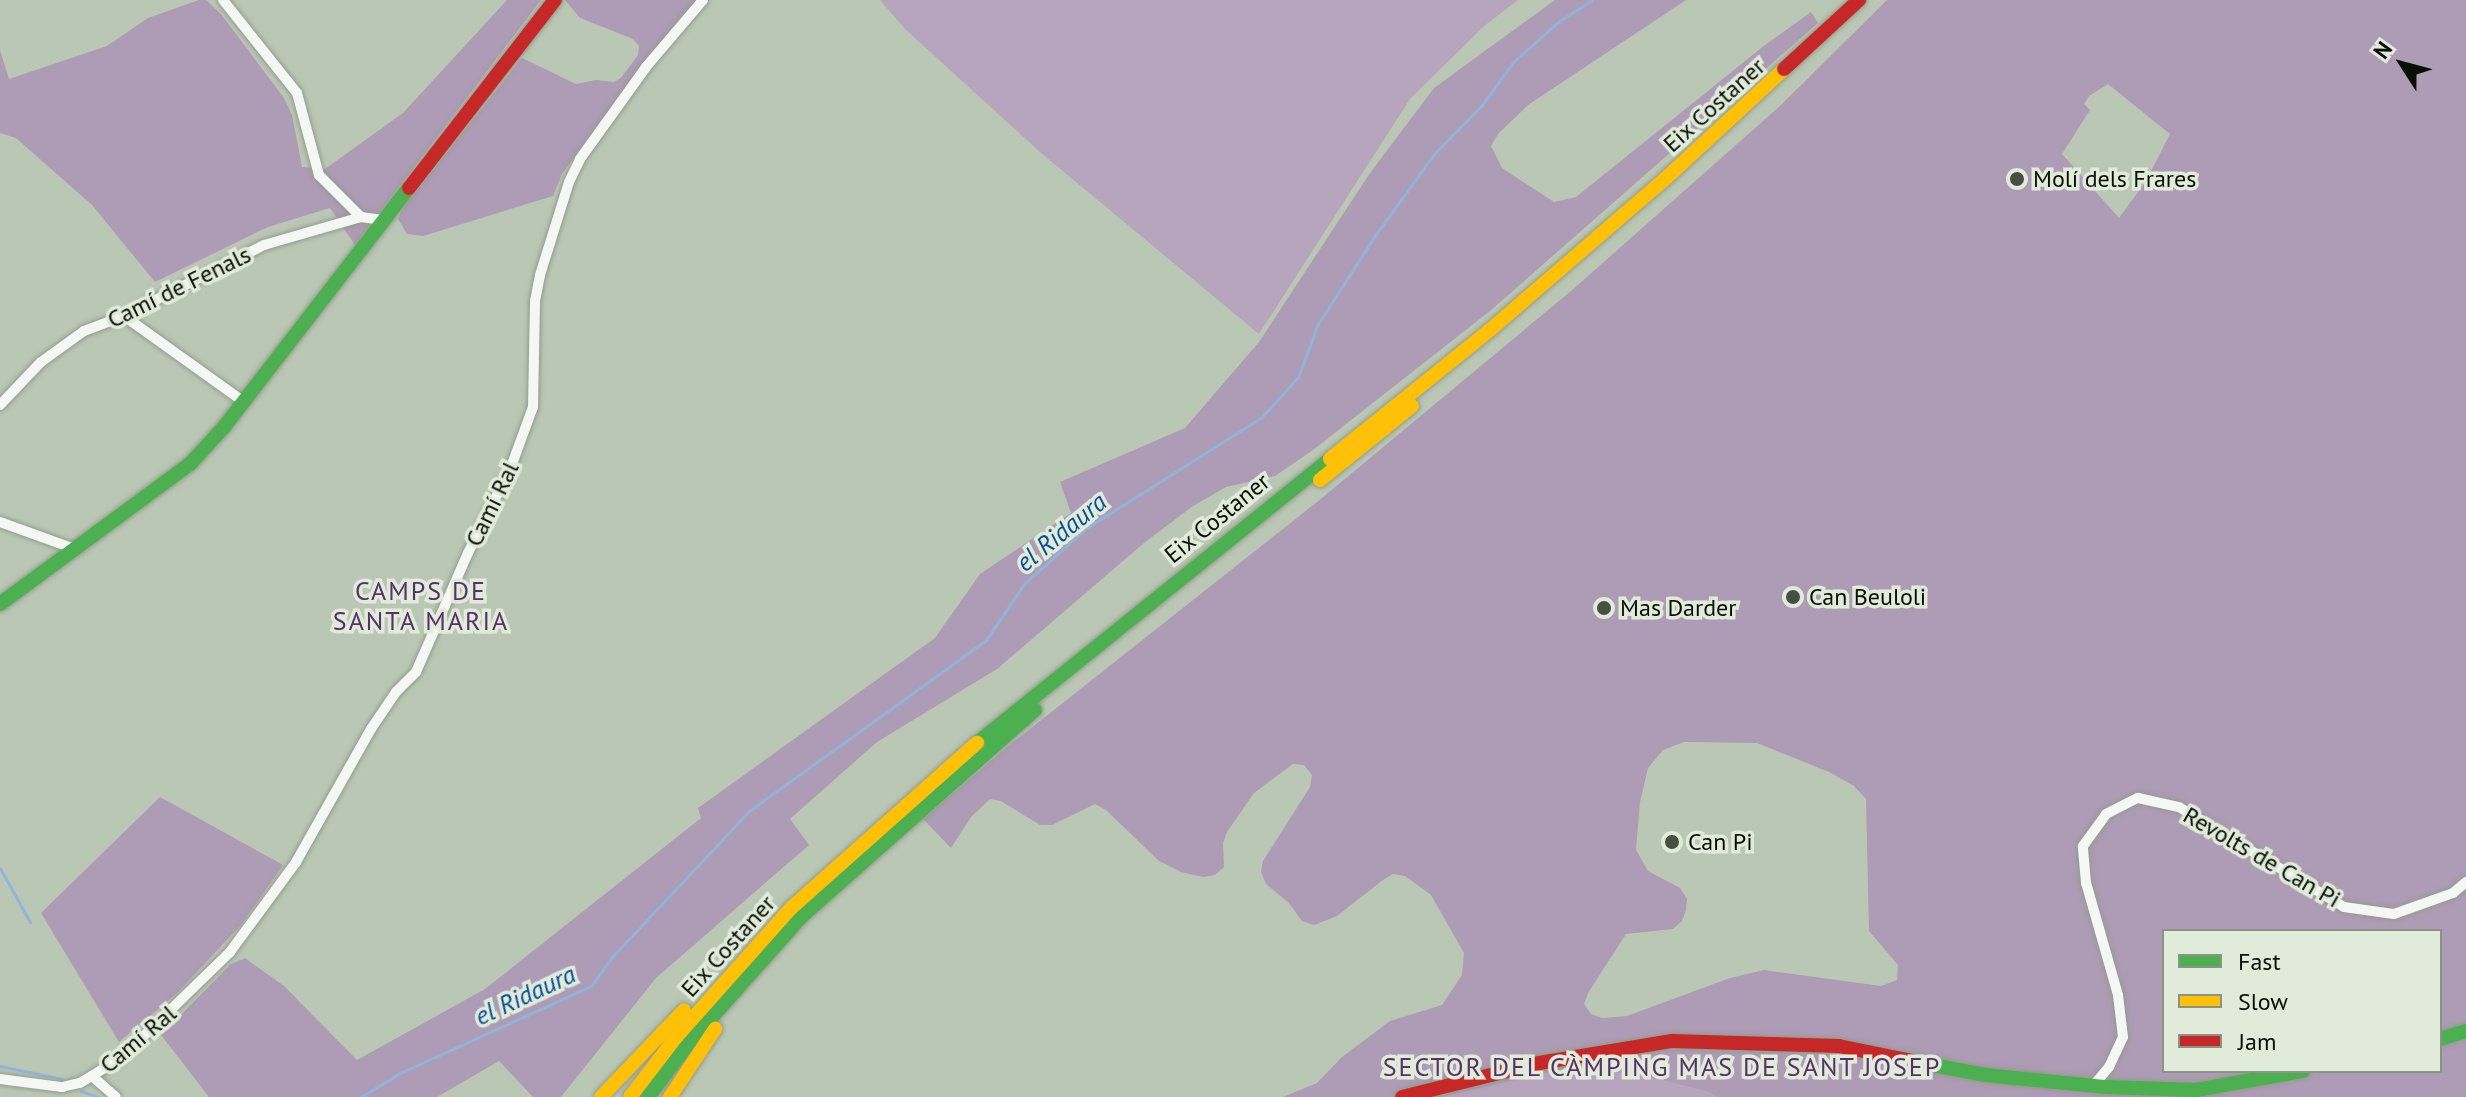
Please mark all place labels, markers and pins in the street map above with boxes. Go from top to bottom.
place label: Molí dels Frares [2033,165,2196,193]
marker: Molí dels Frares [2008,170,2026,188]
place label: Can Beuloli [1809,583,1926,611]
marker: Can Beuloli [1784,588,1802,606]
place label: Mas Darder [1620,594,1736,622]
marker: Mas Darder [1595,599,1613,617]
place label: Can Pi [1688,828,1753,856]
marker: Can Pi [1663,833,1681,851]

